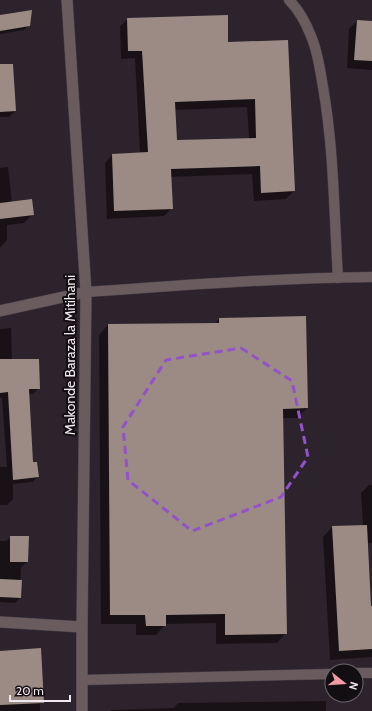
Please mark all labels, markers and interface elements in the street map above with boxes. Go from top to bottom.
street label: Makonde Baraza la Mitihani [61,275,79,435]
north arrow [324,663,364,703]
scale bar [10,677,70,703]
text: N [346,680,361,692]
text: 20 m [16,683,44,698]

